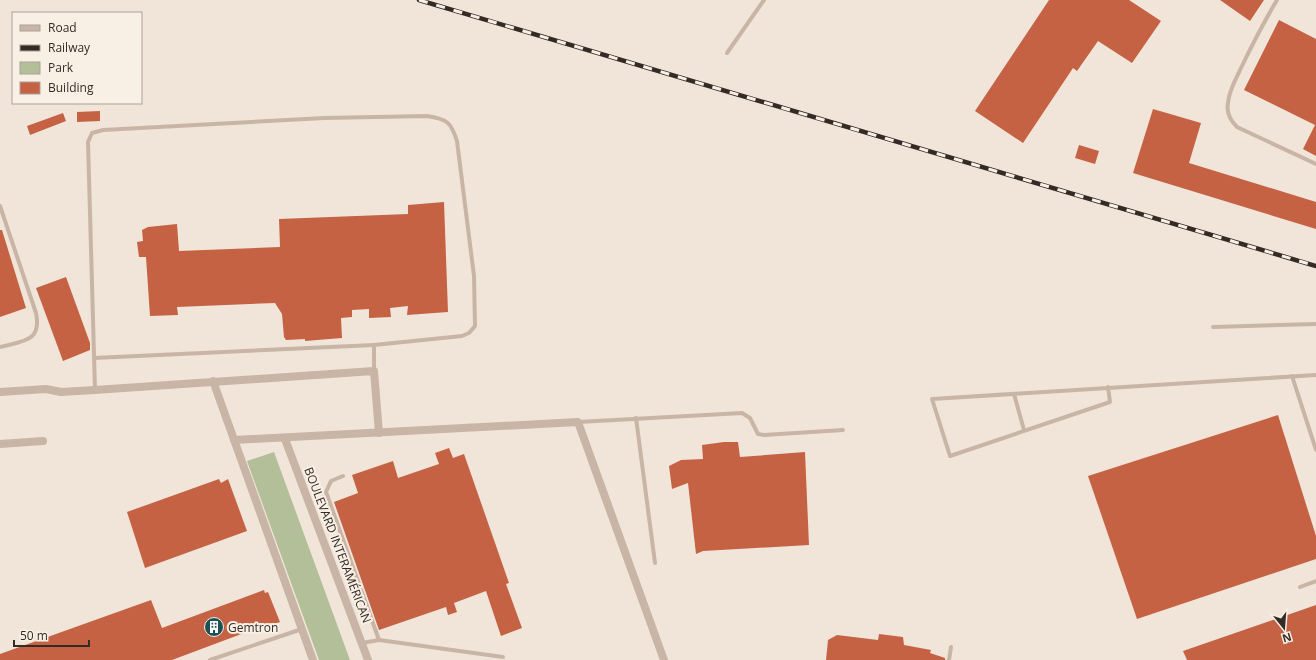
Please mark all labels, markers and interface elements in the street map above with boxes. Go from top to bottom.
legend [12,12,142,104]
text: Road [48,19,77,36]
text: Railway [48,39,91,56]
text: Park [48,59,74,76]
text: Building [48,79,94,96]
street label: BOULEVARD INTERAMÉRICAN [300,465,376,625]
north arrow [1264,608,1304,648]
building icon: Gemtron [203,616,225,638]
place label: Gemtron [228,619,278,636]
scale bar [14,622,89,648]
text: 50 m [20,627,48,644]
text: N [1281,630,1294,647]

